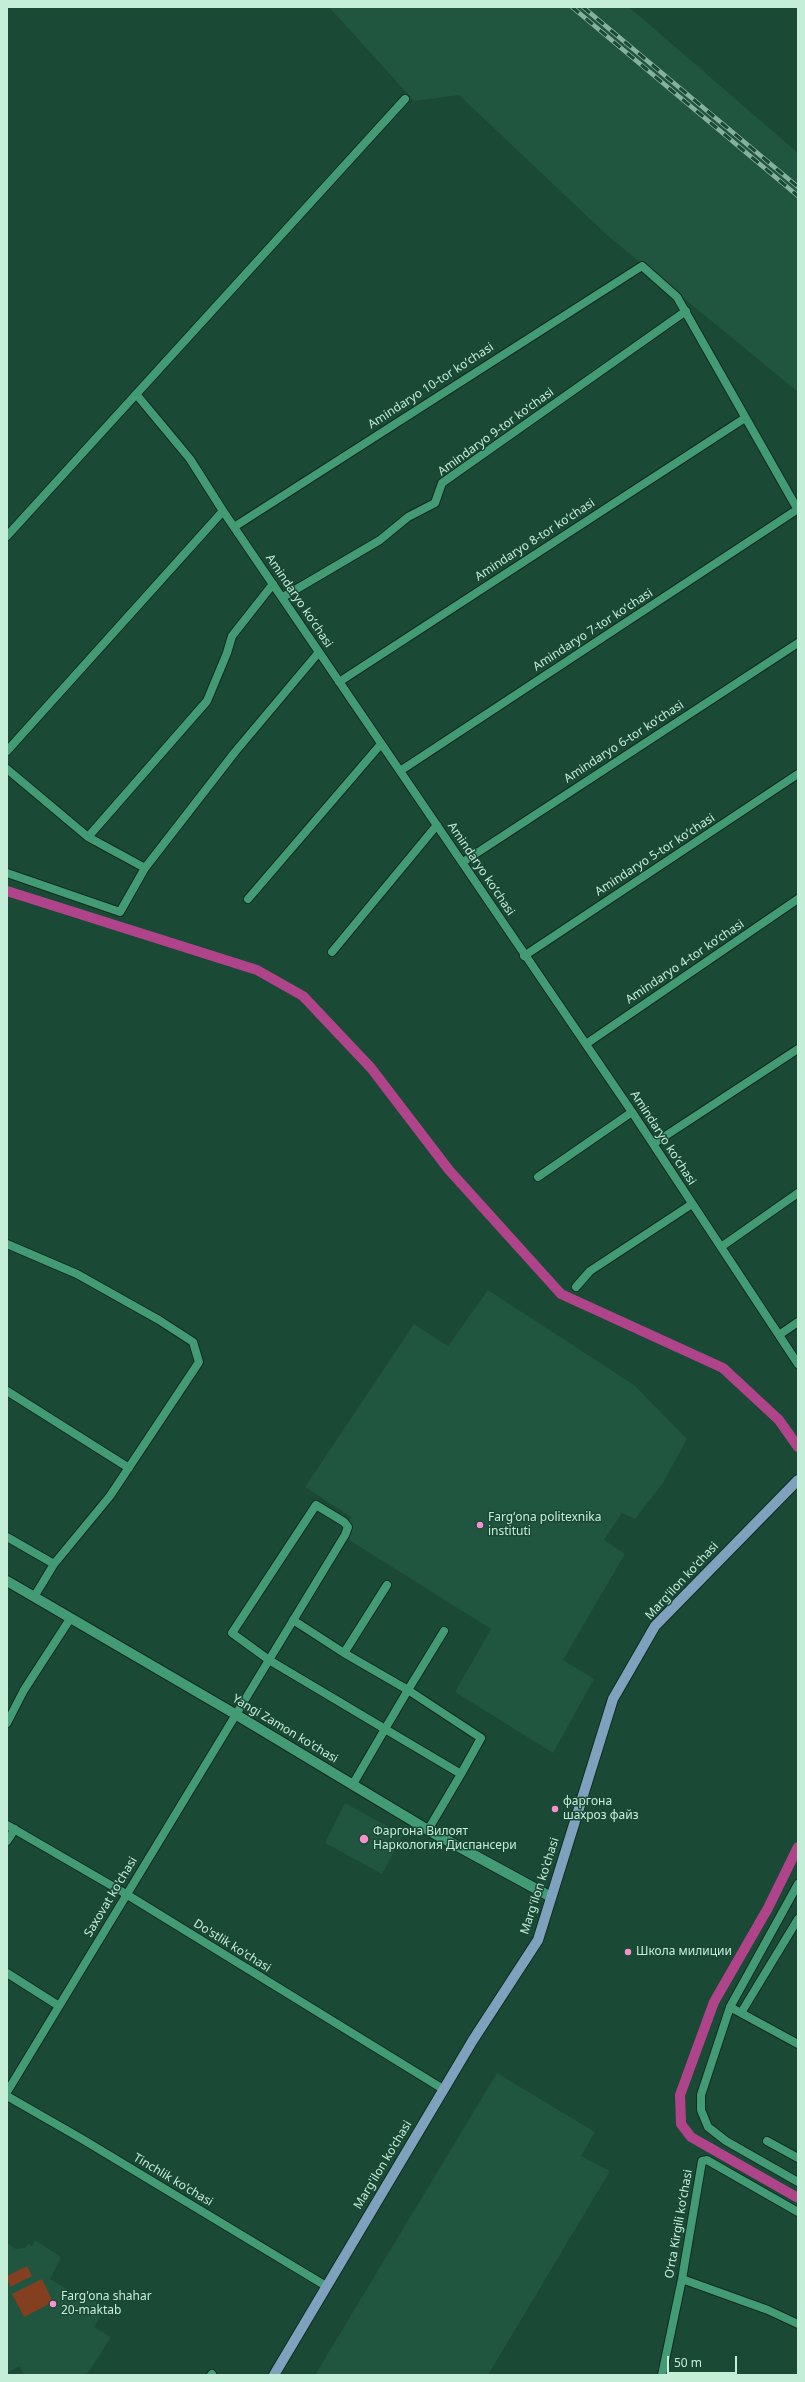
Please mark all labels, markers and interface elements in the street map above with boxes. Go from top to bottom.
street label: Amindaryo 10-tor koʻchasi [366,340,496,432]
street label: Amindaryo 9-tor koʻchasi [435,385,557,479]
street label: Amindaryo 8-tor koʻchasi [472,496,598,584]
street label: Amindaryo koʻchasi [262,552,336,650]
street label: Amindaryo 7-tor koʻchasi [530,586,656,674]
street label: Amindaryo 6-tor koʻchasi [561,698,687,786]
street label: Amindaryo 5-tor koʻchasi [592,811,718,899]
street label: Amindaryo koʻchasi [444,820,518,918]
street label: Amindaryo 4-tor koʻchasi [623,917,747,1007]
street label: Amindaryo koʻchasi [627,1088,699,1188]
place label: Fargʻona politexnika instituti [488,1511,601,1539]
marker: Fargʻona politexnika instituti [475,1520,485,1530]
street label: Marg'ilon ko'chasi [642,1539,722,1623]
street label: Yangi Zamon ko'chasi [230,1692,340,1766]
place label: фаргона шахроз файз [563,1795,639,1823]
marker: фаргона шахроз файз [550,1804,560,1814]
place label: Фаргона Вилоят Наркология Диспансери [373,1825,517,1853]
marker: Фаргона Вилоят Наркология Диспансери [358,1833,370,1845]
street label: Marg'ilon ko'chasi [518,1836,562,1936]
street label: Saxovat ko'chasi [81,1854,141,1940]
street label: Do'stlik ko'chasi [191,1916,273,1976]
place label: Школа милиции [636,1945,732,1959]
marker: Школа милиции [623,1947,633,1957]
street label: Marg'ilon ko'chasi [351,2118,415,2212]
street label: Tinchlik ko'chasi [131,2151,215,2209]
street label: Oʻrta Kirgili koʻchasi [662,2168,696,2280]
place label: Farg'ona shahar 20-maktab [61,2290,152,2318]
marker: Farg'ona shahar 20-maktab [48,2299,58,2309]
scale bar [669,2348,739,2374]
text: 50 m [674,2354,702,2371]

